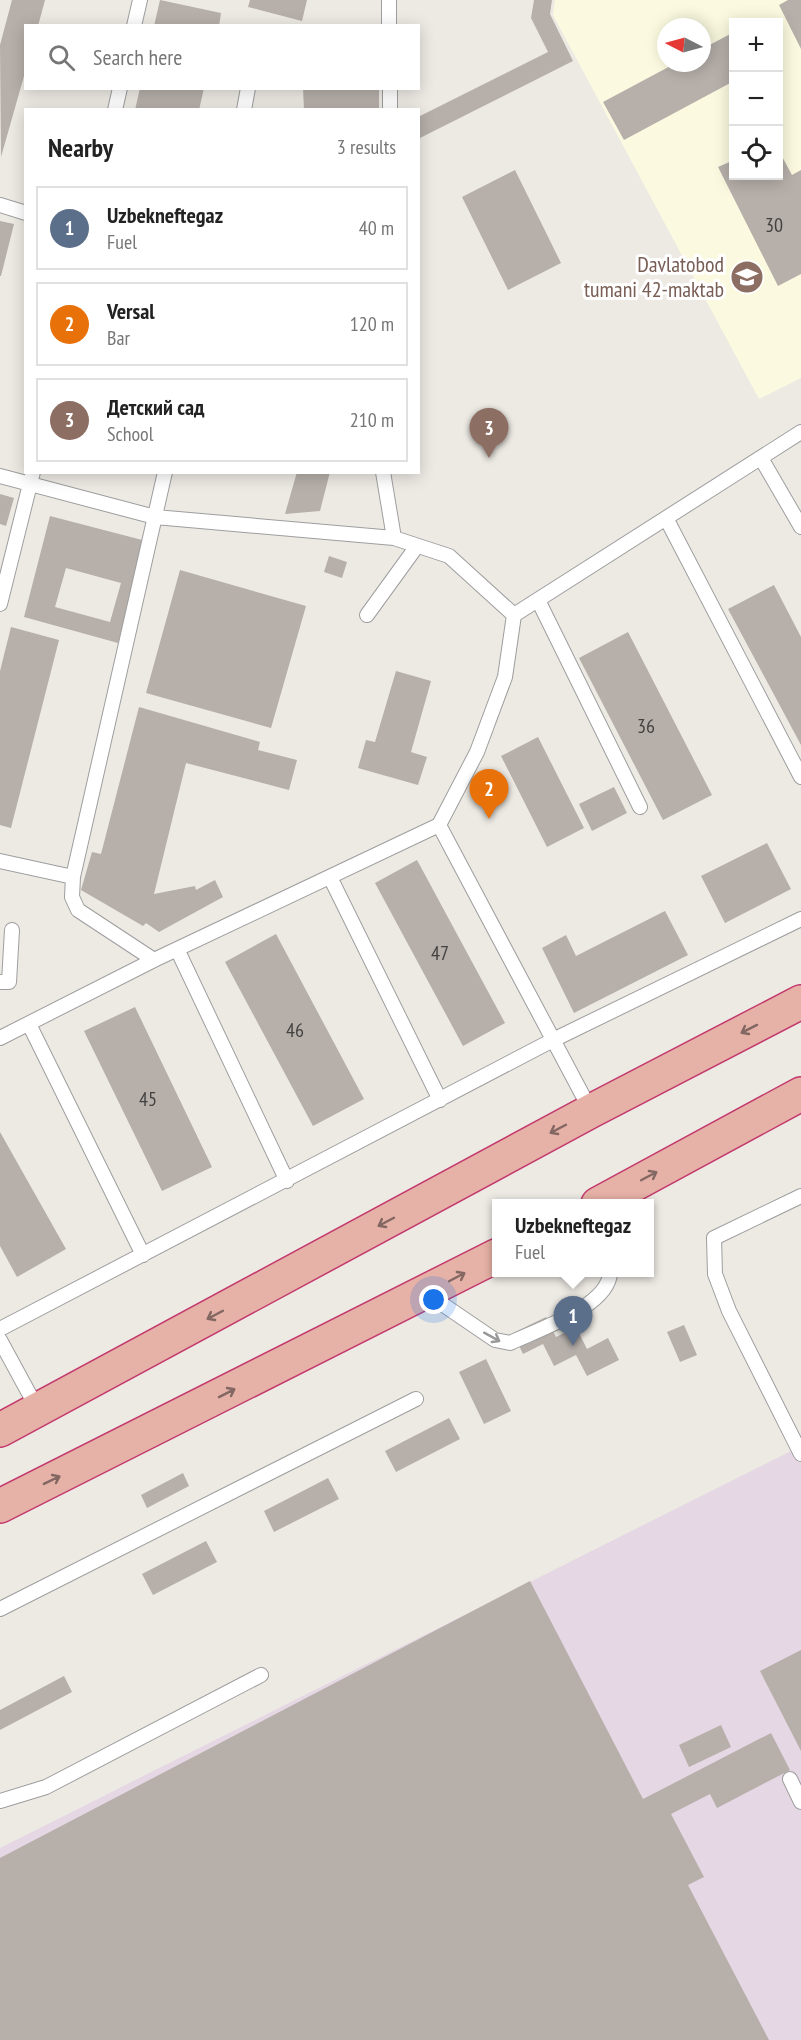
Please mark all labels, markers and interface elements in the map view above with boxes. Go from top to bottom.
north arrow [657,18,711,72]
map controls [729,18,783,180]
button: + [729,18,783,72]
search box [24,24,420,90]
icon: search [45,41,78,74]
text: Search here [93,43,182,71]
button: − [729,72,783,126]
button: locate [729,126,783,180]
text: Nearby [48,131,113,164]
text: 3 results [337,134,396,160]
text: Uzbekneftegaz [107,201,223,229]
house number: 30 [765,212,783,238]
text: 1 [65,215,74,241]
text: 40 m [359,215,394,241]
text: Fuel [107,229,137,255]
place label: Davlatobod tumani 42-maktab [584,250,724,303]
school or university icon: Davlatobod tumani 42-maktab [729,259,765,295]
text: Versal [107,297,155,325]
text: 2 [65,311,74,337]
text: 120 m [350,311,394,337]
text: Bar [107,325,130,351]
text: Детский сад [107,393,205,421]
text: 3 [65,407,74,433]
text: 210 m [350,407,394,433]
pin: 3 [470,408,508,458]
text: School [107,421,153,447]
house number: 36 [637,713,655,739]
pin: 2 [470,770,508,819]
house number: 47 [431,940,449,966]
house number: 46 [286,1017,304,1043]
one-way arrow [741,1023,758,1035]
house number: 45 [139,1086,157,1112]
one-way arrow [549,1124,567,1135]
one-way arrow [640,1170,657,1182]
popup [492,1199,654,1277]
text: Uzbekneftegaz [515,1211,631,1239]
one-way arrow [378,1216,395,1228]
text: Fuel [515,1239,545,1265]
one-way arrow [448,1271,466,1282]
your location [419,1285,448,1314]
pin: 1 [554,1296,592,1346]
one-way arrow [206,1310,224,1321]
one-way arrow [483,1331,500,1343]
one-way arrow [217,1386,235,1398]
one-way arrow [43,1474,61,1485]

